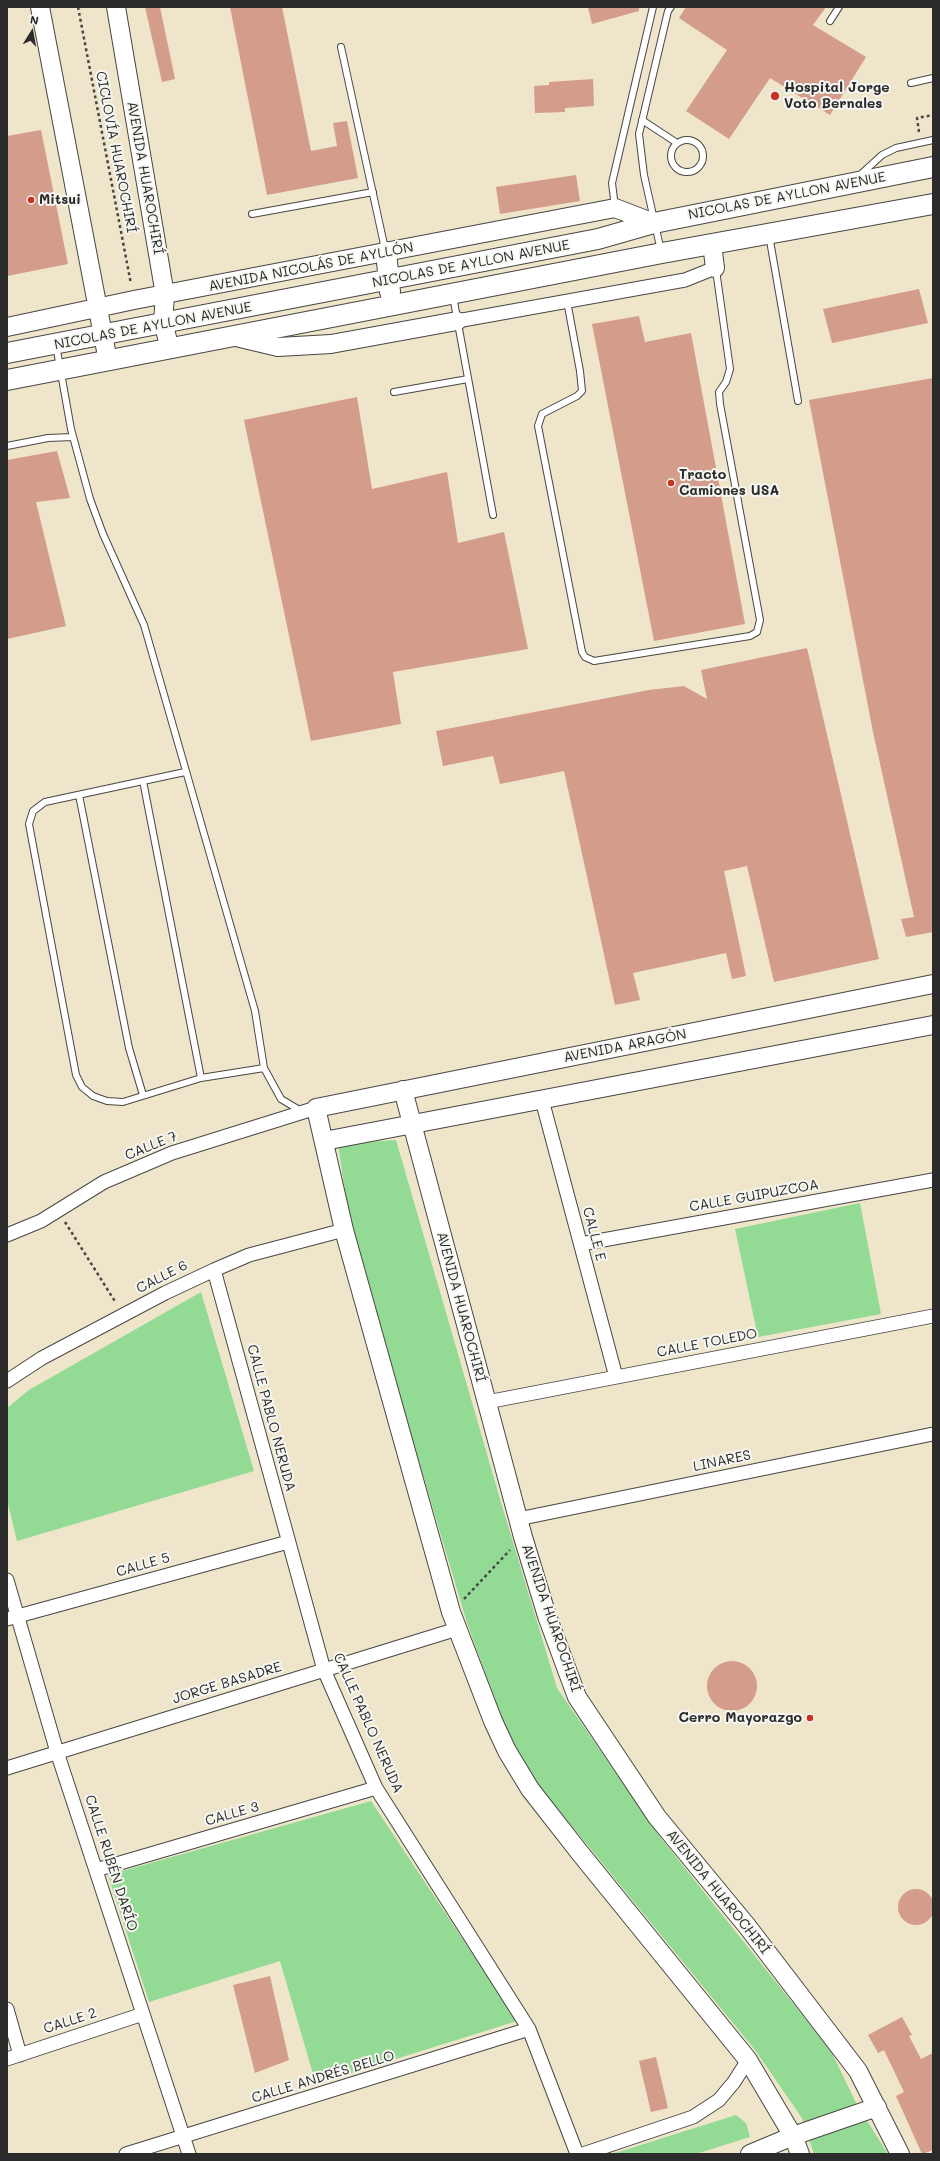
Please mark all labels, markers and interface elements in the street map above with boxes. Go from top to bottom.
north arrow [12,12,52,52]
text: N [29,12,40,28]
street label: CICLOVÍA HUAROCHIRÍ [92,70,140,234]
place label: Hospital Jorge Voto Bernales [784,80,890,112]
marker: Hospital Jorge Voto Bernales [769,90,781,102]
street label: AVENIDA HUAROCHIRÍ [123,100,167,256]
street label: NICOLAS DE AYLLON AVENUE [687,169,887,223]
place label: Mitsui [39,192,81,208]
marker: Mitsui [26,195,36,205]
street label: NICOLAS DE AYLLON AVENUE [371,237,571,291]
street label: AVENIDA NICOLÁS DE AYLLÓN [207,239,415,295]
street label: NICOLAS DE AYLLON AVENUE [53,299,253,353]
place label: Tracto Camiones USA [679,467,779,500]
marker: Tracto Camiones USA [666,478,676,488]
street label: AVENIDA ARAGÓN [562,1026,688,1066]
street label: CALLE 7 [122,1128,180,1164]
street label: CALLE GUIPUZCOA [688,1176,820,1216]
street label: CALLE E [579,1205,609,1263]
street label: AVENIDA HUAROCHIRÍ [433,1230,489,1384]
street label: CALLE 6 [134,1257,190,1297]
street label: CALLE TOLEDO [655,1325,759,1361]
street label: CALLE PABLO NERUDA [243,1343,299,1493]
street label: LINARES [692,1447,752,1475]
street label: AVENIDA HUAROCHIRÍ [518,1542,584,1694]
street label: CALLE 5 [114,1549,172,1581]
street label: CALLE PABLO NERUDA [329,1650,407,1796]
street label: JORGE BASADRE [170,1658,284,1708]
place label: Cerro Mayorazgo [678,1710,802,1726]
marker: Cerro Mayorazgo [805,1713,815,1723]
street label: CALLE RUBÉN DARÍO [81,1793,141,1933]
street label: CALLE 3 [203,1798,261,1830]
street label: AVENIDA HUAROCHIRÍ [663,1826,773,1958]
street label: CALLE 2 [41,2005,99,2037]
street label: CALLE ANDRÉS BELLO [250,2047,396,2107]

